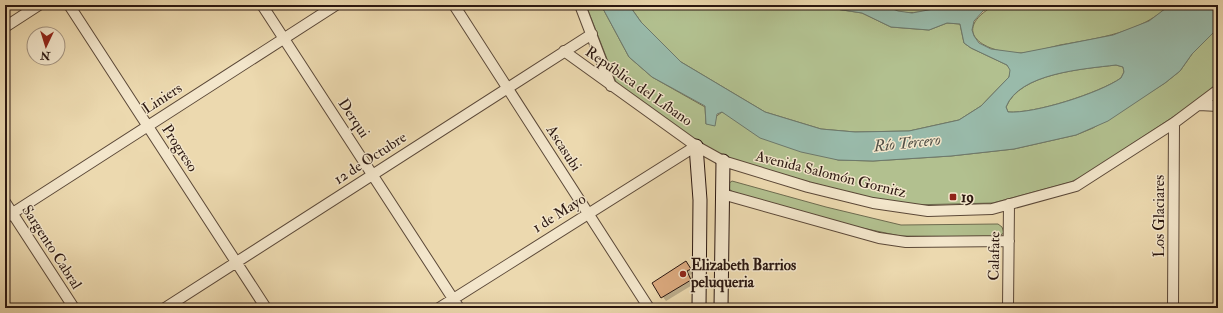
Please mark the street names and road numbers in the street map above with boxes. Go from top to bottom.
street label: República del Líbano [581,42,696,131]
street label: Liniers [139,79,186,118]
street label: Derqui [333,95,374,142]
street label: Progreso [157,121,202,176]
street label: Ascasubi [541,121,585,175]
street label: 12 de Octubre [330,128,410,189]
street label: Avenida Salomón Gornitz [753,146,908,202]
street label: Los Glaciares [1150,175,1169,257]
street label: 1 de Mayo [529,190,590,237]
street label: Sargento Cabral [17,202,86,293]
street label: Calafate [985,231,1004,281]

